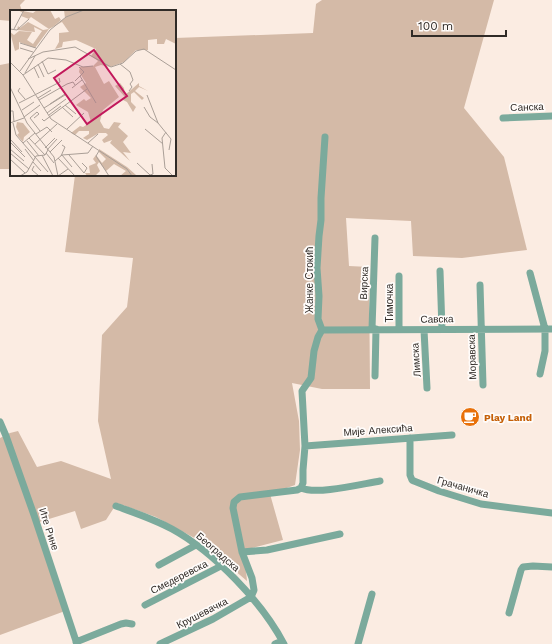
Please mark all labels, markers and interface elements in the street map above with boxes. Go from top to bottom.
inset map [10,10,176,176]
scale bar [412,12,506,38]
text: 100 m [418,19,453,33]
street label: Санска [510,101,544,113]
street label: Жанке Стокић [304,247,315,313]
street label: Вирска [358,266,370,300]
street label: Тимочка [384,283,395,322]
street label: Савска [420,313,454,325]
street label: Моравска [466,334,478,380]
street label: Лимска [409,342,423,377]
cafe icon: Play Land [459,406,481,428]
place label: Play Land [484,412,532,423]
street label: Мије Алексића [343,422,413,438]
street label: Грачаничка [436,474,490,500]
street label: Ите Рине [37,506,61,552]
street label: Београдска [194,530,242,574]
street label: Смедеревска [149,558,210,596]
street label: Крушевачка [175,595,230,631]

